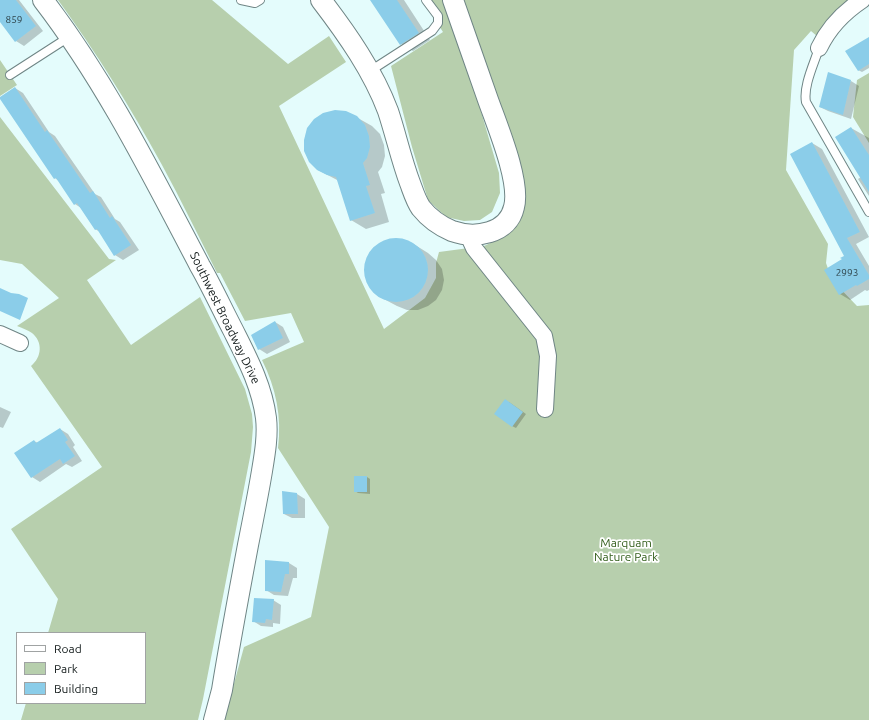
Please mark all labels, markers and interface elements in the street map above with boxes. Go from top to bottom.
house number: 859 [6,14,22,26]
street label: Southwest Broadway Drive [187,250,263,386]
house number: 2993 [836,267,858,279]
park label: Marquam Nature Park [594,536,658,564]
legend [16,632,146,704]
text: Road [54,642,82,655]
text: Park [54,662,78,675]
text: Building [54,682,98,695]

